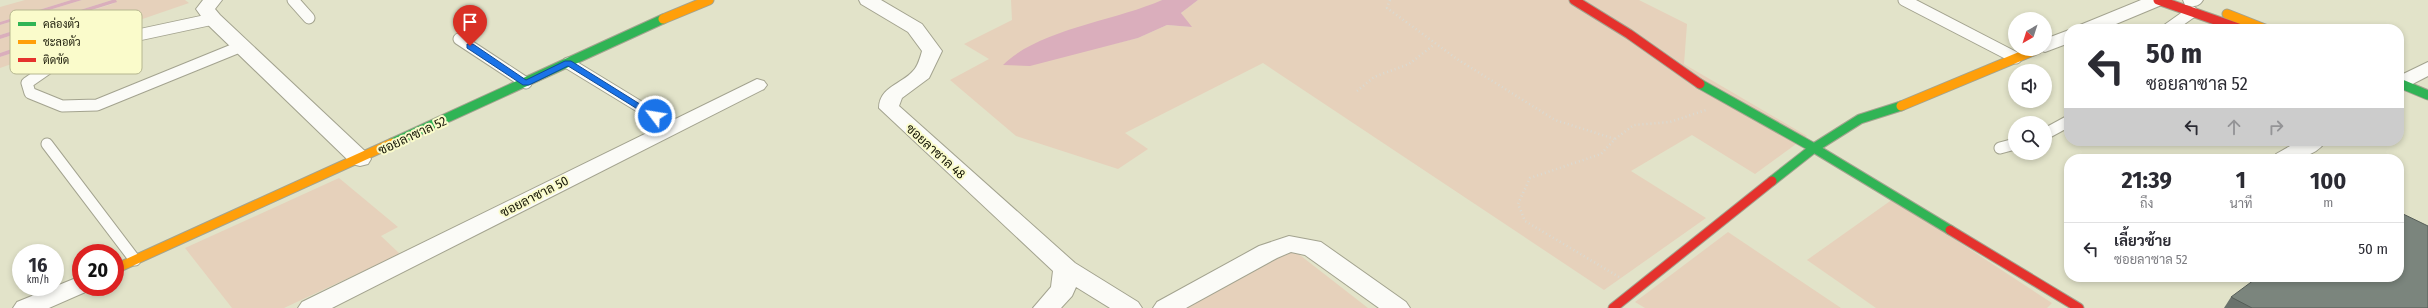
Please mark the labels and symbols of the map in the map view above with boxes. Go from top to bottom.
pin [453,5,487,46]
legend [10,10,142,74]
north arrow [2008,12,2052,56]
text: คล่องตัว [43,17,80,31]
text: ชะลอตัว [43,35,81,49]
text: ติดขัด [43,53,69,67]
position arrow [634,95,676,137]
street label: ซอยลาซาล 52 [376,113,449,158]
street label: ซอยลาซาล 48 [903,121,968,182]
street label: ซอยลาซาล 50 [498,173,571,220]
speed limit sign: 20 [72,244,124,296]

